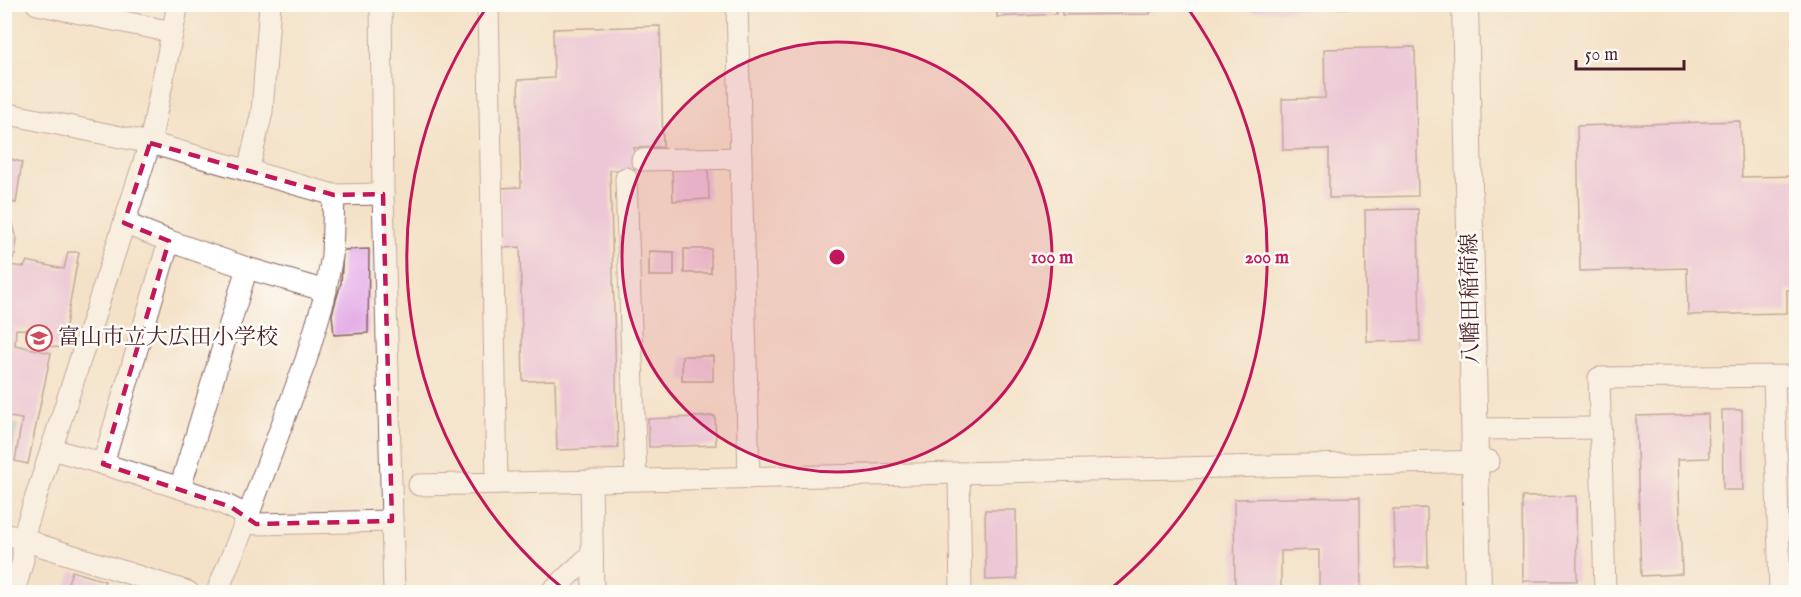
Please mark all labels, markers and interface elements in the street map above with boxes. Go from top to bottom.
scale bar [1576,33,1684,71]
text: 50 m [1585,44,1618,67]
street label: 八幡田稲荷線 [1456,233,1486,365]
centre of rings [827,247,847,267]
text: 100 m [1031,247,1073,270]
text: 200 m [1245,247,1289,270]
school or university icon: 富山市立大広田小学校 [24,323,54,353]
place label: 富山市立大広田小学校 [58,324,278,352]

